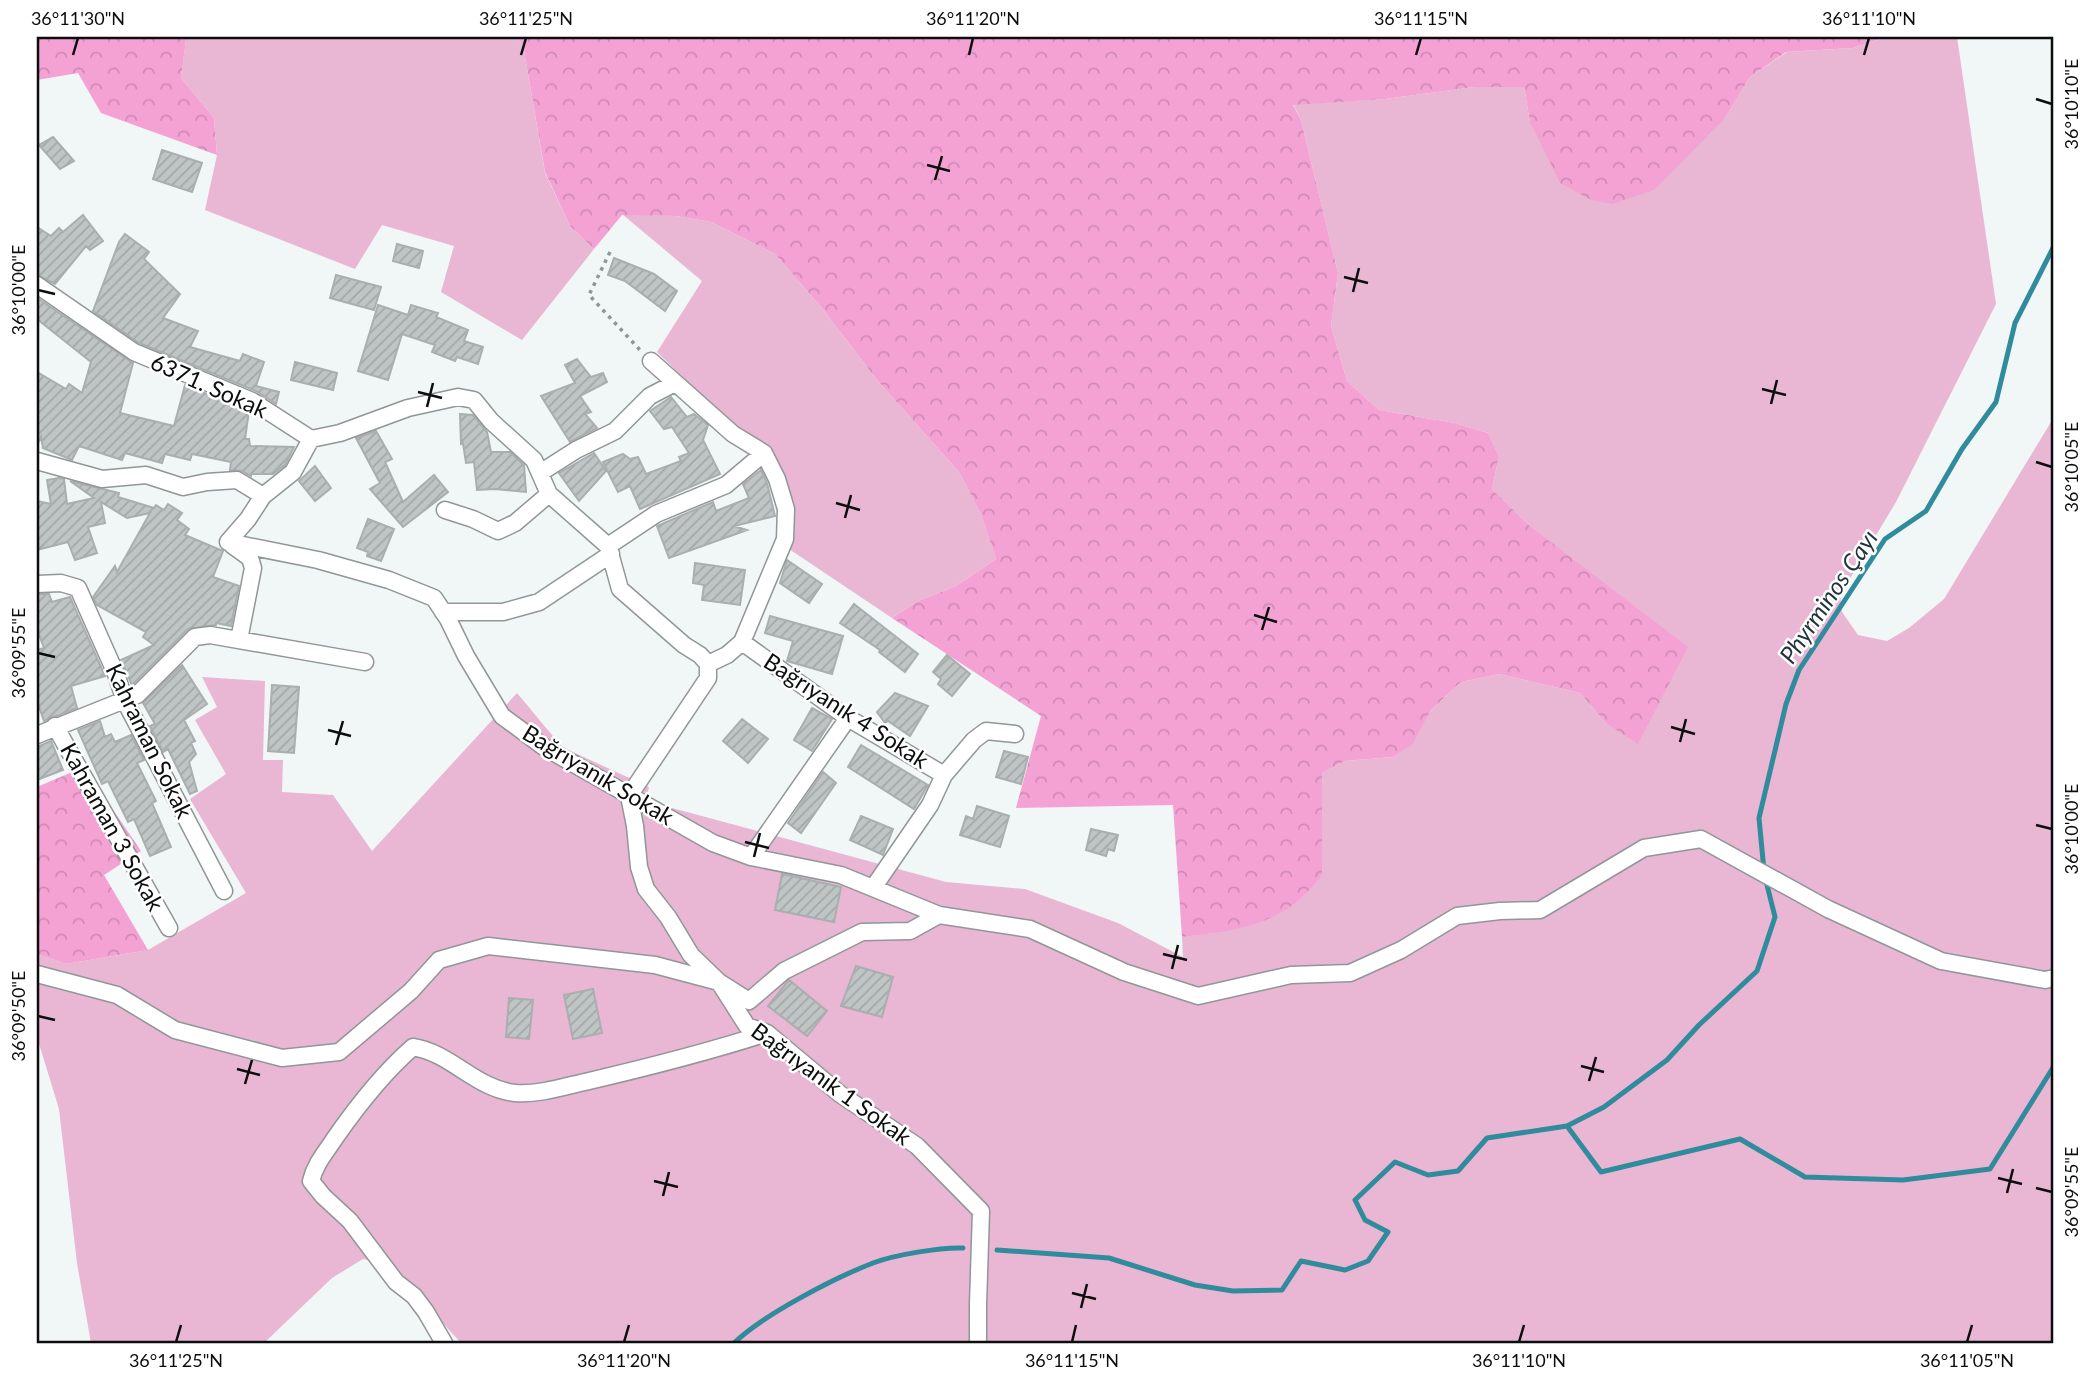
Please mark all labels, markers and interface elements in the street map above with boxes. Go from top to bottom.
text: 36°11'30"N [31,7,125,29]
text: 36°11'25"N [479,7,573,29]
text: 36°11'20"N [926,7,1020,29]
text: 36°11'15"N [1374,7,1468,29]
text: 36°11'10"N [1822,7,1916,29]
text: 36°10'10"E [2060,59,2082,149]
text: 36°10'00"E [7,245,29,335]
street label: 6371. Sokak [147,347,272,423]
text: 36°10'05"E [2060,422,2082,512]
water label: Phyrminos Çayı [1773,524,1883,668]
text: 36°09'55"E [7,608,29,698]
street label: Bağrıyanık 4 Sokak [759,647,934,774]
street label: Kahraman Sokak [100,659,200,823]
street label: Bağrıyanık Sokak [518,718,679,830]
street label: Kahraman 3 Sokak [55,738,171,916]
text: 36°10'00"E [2060,784,2082,874]
text: 36°09'50"E [7,971,29,1061]
street label: Bağrıyanık 1 Sokak [746,1016,917,1151]
text: 36°09'55"E [2060,1147,2082,1237]
text: 36°11'25"N [129,1349,223,1371]
text: 36°11'20"N [577,1349,671,1371]
text: 36°11'15"N [1025,1349,1119,1371]
text: 36°11'10"N [1472,1349,1566,1371]
text: 36°11'05"N [1920,1349,2014,1371]

